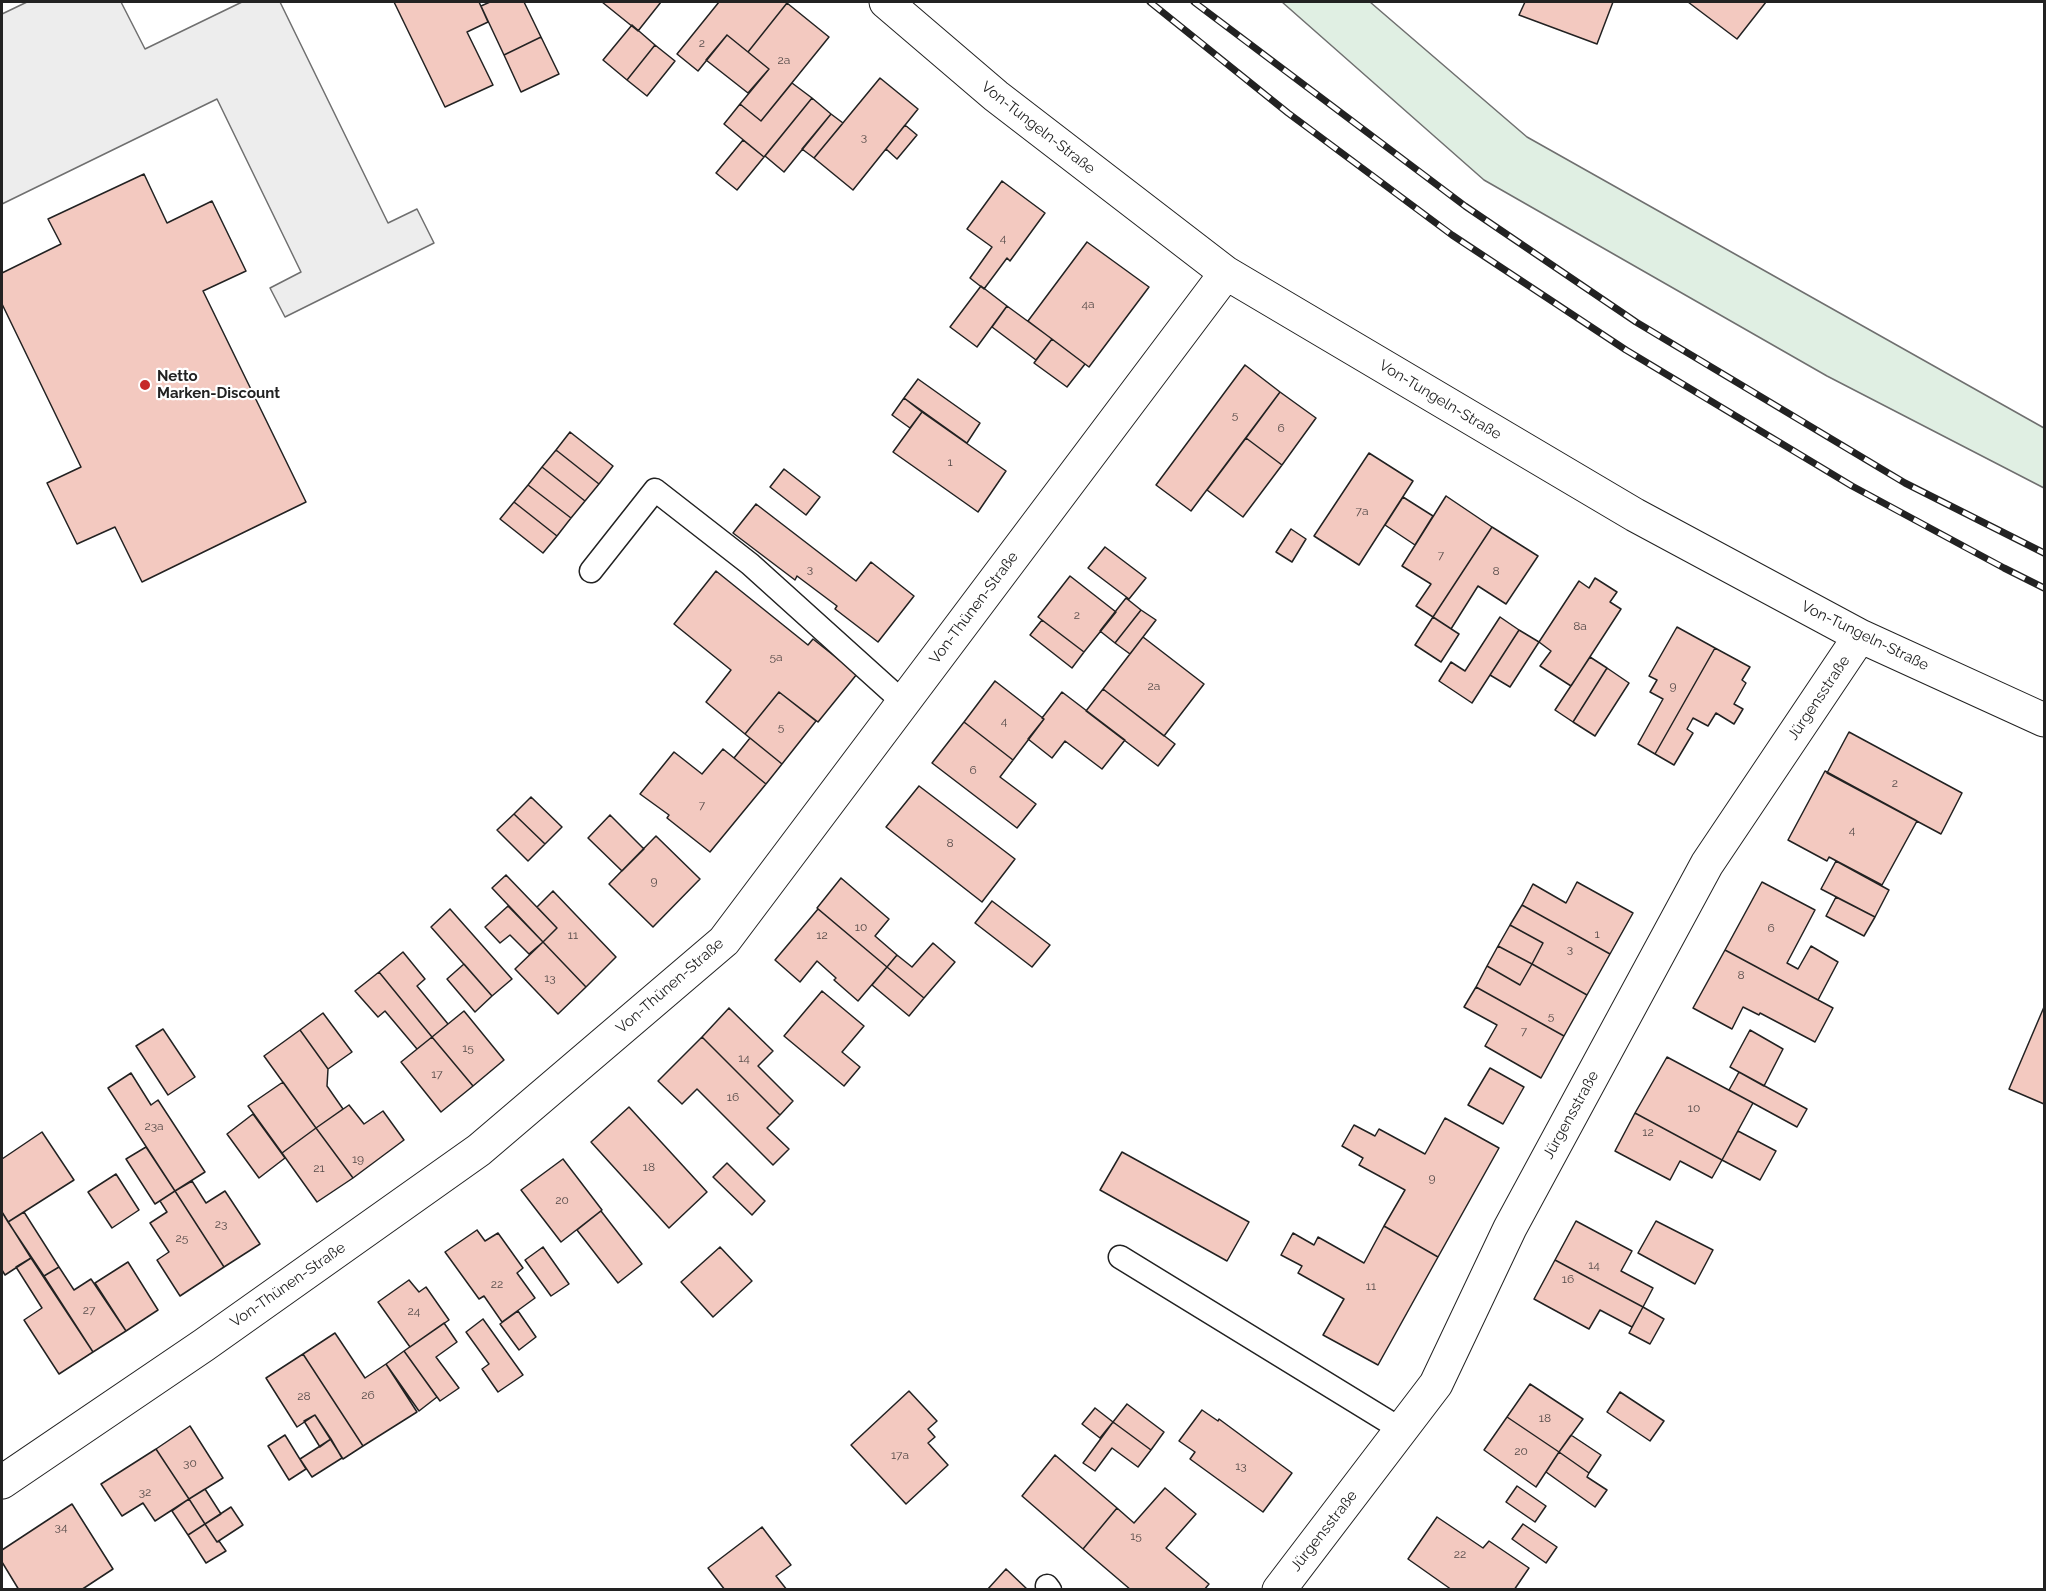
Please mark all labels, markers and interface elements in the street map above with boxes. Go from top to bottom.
house number: 2 [699,36,705,50]
house number: 2a [778,53,790,67]
street label: Von-Tungeln-Straße [978,78,1098,178]
house number: 3 [861,130,867,144]
house number: 4 [1000,231,1006,245]
house number: 4a [1081,297,1095,311]
street label: Von-Tungeln-Straße [1376,356,1504,444]
place label: Netto Marken-Discount [157,367,280,402]
marker: Netto Marken-Discount [138,378,152,392]
house number: 5 [1232,408,1238,422]
house number: 6 [1277,421,1285,435]
house number: 1 [947,455,953,469]
house number: 7a [1356,504,1368,518]
street label: Von-Thünen-Straße [926,548,1022,668]
house number: 7 [1438,548,1444,562]
house number: 3 [807,562,813,576]
house number: 8 [1492,564,1500,578]
street label: Von-Tungeln-Straße [1798,597,1932,675]
house number: 2 [1074,608,1080,622]
house number: 8a [1573,619,1587,633]
house number: 5a [769,650,783,664]
street label: Jürgensstraße [1784,652,1854,744]
house number: 2a [1148,679,1160,693]
house number: 9 [1669,679,1677,693]
house number: 4 [1001,714,1007,728]
house number: 5 [778,720,784,734]
house number: 6 [969,763,977,777]
house number: 2 [1892,776,1898,790]
house number: 7 [699,798,705,812]
house number: 4 [1849,823,1855,837]
house number: 8 [946,836,954,850]
house number: 9 [650,874,658,888]
house number: 10 [855,920,867,934]
house number: 6 [1767,921,1775,935]
house number: 1 [1594,927,1600,941]
house number: 11 [568,928,578,942]
house number: 12 [816,928,828,942]
street label: Von-Thünen-Straße [613,935,727,1037]
house number: 3 [1567,942,1573,956]
house number: 8 [1737,968,1745,982]
house number: 13 [544,971,556,985]
house number: 5 [1548,1009,1554,1023]
house number: 7 [1521,1024,1527,1038]
house number: 15 [462,1041,474,1055]
house number: 14 [738,1051,750,1065]
house number: 17 [431,1067,443,1081]
street label: Jürgensstraße [1539,1068,1603,1162]
house number: 16 [727,1090,739,1104]
house number: 10 [1688,1101,1700,1115]
house number: 23a [144,1119,164,1133]
house number: 12 [1642,1125,1654,1139]
house number: 19 [352,1152,364,1166]
house number: 18 [643,1160,655,1174]
house number: 21 [313,1161,325,1175]
house number: 9 [1428,1171,1436,1185]
house number: 20 [555,1193,569,1207]
house number: 23 [215,1217,227,1231]
house number: 25 [176,1231,188,1245]
street label: Von-Thünen-Straße [227,1239,349,1331]
house number: 14 [1588,1258,1600,1272]
house number: 16 [1562,1272,1574,1286]
house number: 22 [491,1277,503,1291]
house number: 11 [1366,1279,1376,1293]
house number: 27 [83,1303,95,1317]
house number: 24 [408,1304,420,1318]
house number: 26 [361,1388,375,1402]
house number: 28 [297,1389,311,1403]
house number: 18 [1539,1411,1551,1425]
house number: 20 [1514,1444,1528,1458]
house number: 17a [891,1448,909,1462]
house number: 30 [183,1456,197,1470]
house number: 13 [1235,1459,1247,1473]
house number: 32 [139,1485,151,1499]
street label: Jürgensstraße [1287,1487,1361,1575]
house number: 34 [55,1520,67,1534]
house number: 15 [1130,1529,1142,1543]
house number: 22 [1454,1547,1466,1561]

